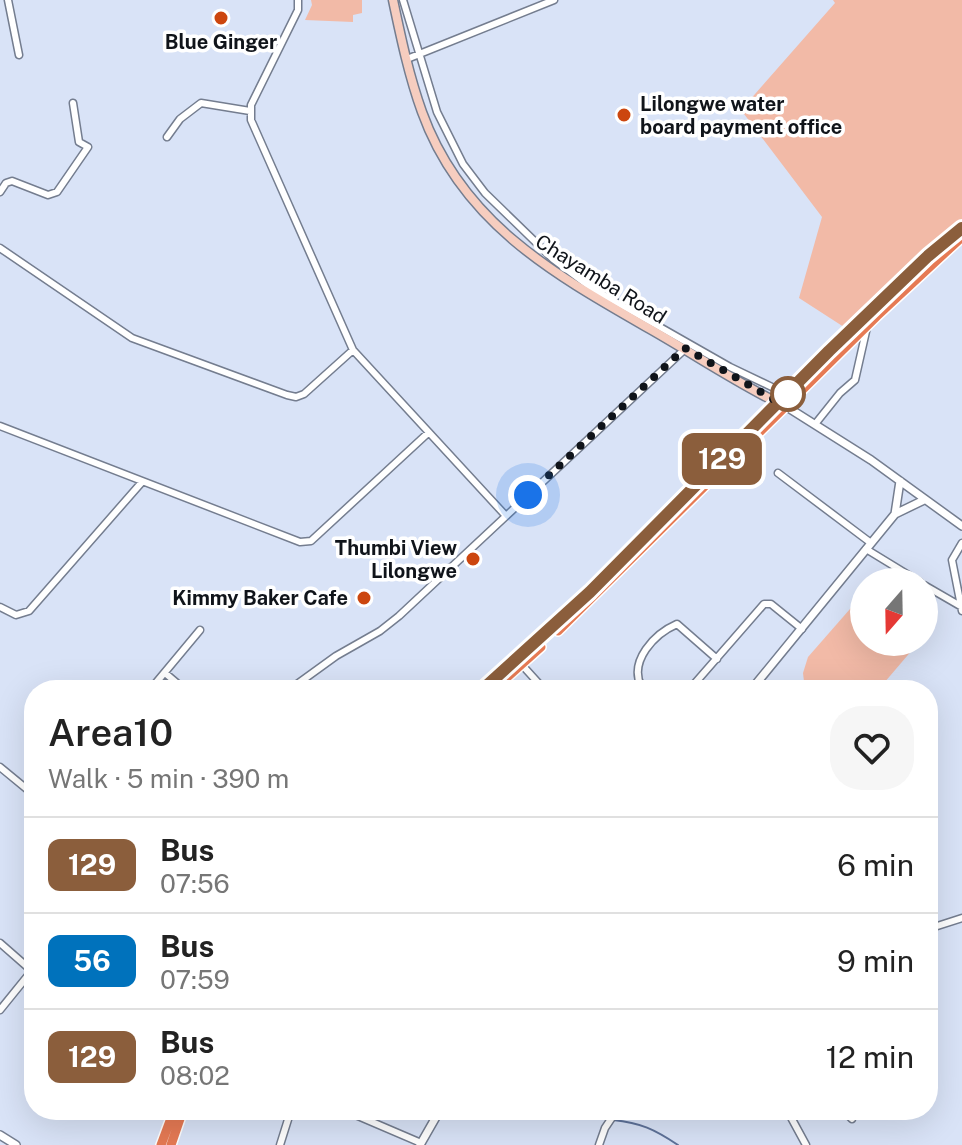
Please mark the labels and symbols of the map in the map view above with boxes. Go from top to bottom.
marker: Blue Ginger [212,9,230,27]
place label: Blue Ginger [165,30,277,54]
place label: Lilongwe water board payment office [640,92,842,139]
marker: Lilongwe water board payment office [615,106,633,124]
street label: Chayamba Road [531,229,671,329]
unlabelled marker [771,377,805,411]
line badge: 129 [676,433,768,485]
your location [508,475,548,515]
place label: Thumbi View Lilongwe [335,536,457,583]
marker: Thumbi View Lilongwe [464,550,482,568]
north arrow [850,568,938,656]
place label: Kimmy Baker Cafe [172,586,348,610]
marker: Kimmy Baker Cafe [355,589,373,607]

